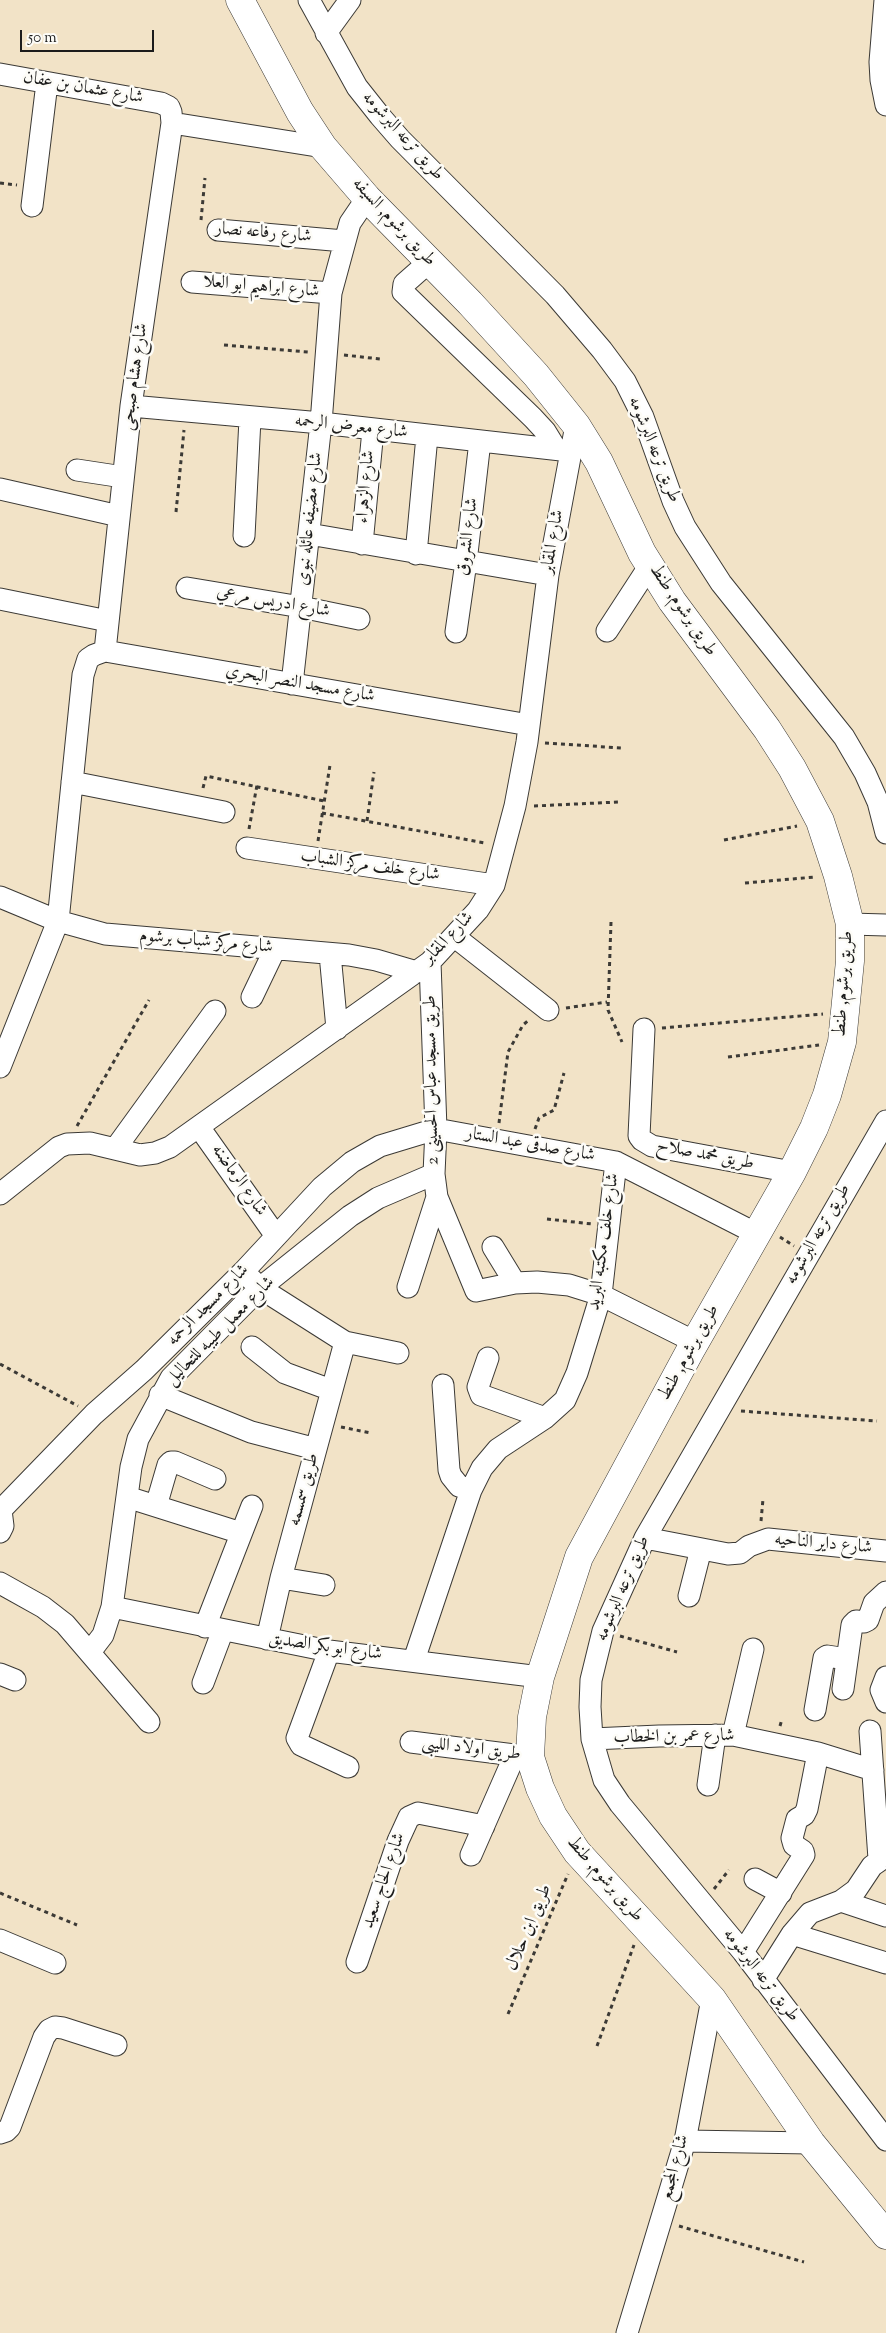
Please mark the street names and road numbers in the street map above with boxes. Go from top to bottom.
street label: شارع عثمان بن عفان [21,68,145,110]
street label: طريق ترعه البرشومه [356,88,448,186]
street label: طريق برشوم, السيفه [346,174,440,272]
street label: شارع رفاعه نصار [214,219,312,249]
street label: شارع ابراهيم ابو العلا [202,272,320,304]
street label: شارع هشام صبحى [118,322,154,432]
street label: طريق ترعه البرشومه [622,394,684,506]
street label: شارع معرض الرحمه [293,411,409,445]
street label: شارع الزهراء [353,450,381,524]
street label: شارع مضيفه عائله نبوى [293,451,329,587]
street label: شارع الشروق [453,497,485,577]
street label: شارع المقابر [538,508,570,576]
street label: طريق برشوم, طنط [643,561,721,661]
street label: شارع ادريس مرعي [215,582,331,624]
street label: شارع مسجد النصر البحري [224,661,376,709]
street label: شارع خلف مركز الشباب [299,847,441,887]
street label: شارع المقابر [419,908,479,970]
street label: شارع مركز شباب برشوم [138,926,274,960]
street label: طريق برشوم, طنط [831,930,859,1038]
street label: طريق مسجد عباس الحسينى 2 [421,995,445,1165]
street label: شارع صدقى عبد الستار [464,1124,596,1168]
street label: طريق محمد صلاح [654,1136,756,1176]
street label: شارع الرماضنه [205,1141,271,1221]
street label: شارع خلف مكتبه البريد [585,1172,625,1312]
street label: طريق ترعه البرشومه [781,1181,857,1289]
street label: شارع مسجد الرحمه [163,1260,255,1352]
street label: شارع معمل طيبه للتحاليل [162,1273,280,1391]
street label: طريق برشوم, طنط [655,1301,725,1405]
street label: طريق سمسمه [285,1451,325,1529]
street label: شارع داير الناحيه [773,1530,873,1560]
street label: طريق ترعه البرشومه [592,1533,656,1645]
street label: شارع ابو بكر الصديق [267,1629,383,1667]
street label: شارع عمر بن الخطاب [613,1726,735,1750]
street label: طريق اولاد الليبى [420,1733,522,1767]
street label: شارع الحاج سعيد [359,1830,411,1932]
street label: طريق برشوم, طنط [561,1833,647,1927]
street label: طريق ابن حلال [502,1881,558,1975]
street label: طريق ترعه البرشومه [717,1925,803,2027]
street label: شارع المجمع [657,2133,695,2203]

